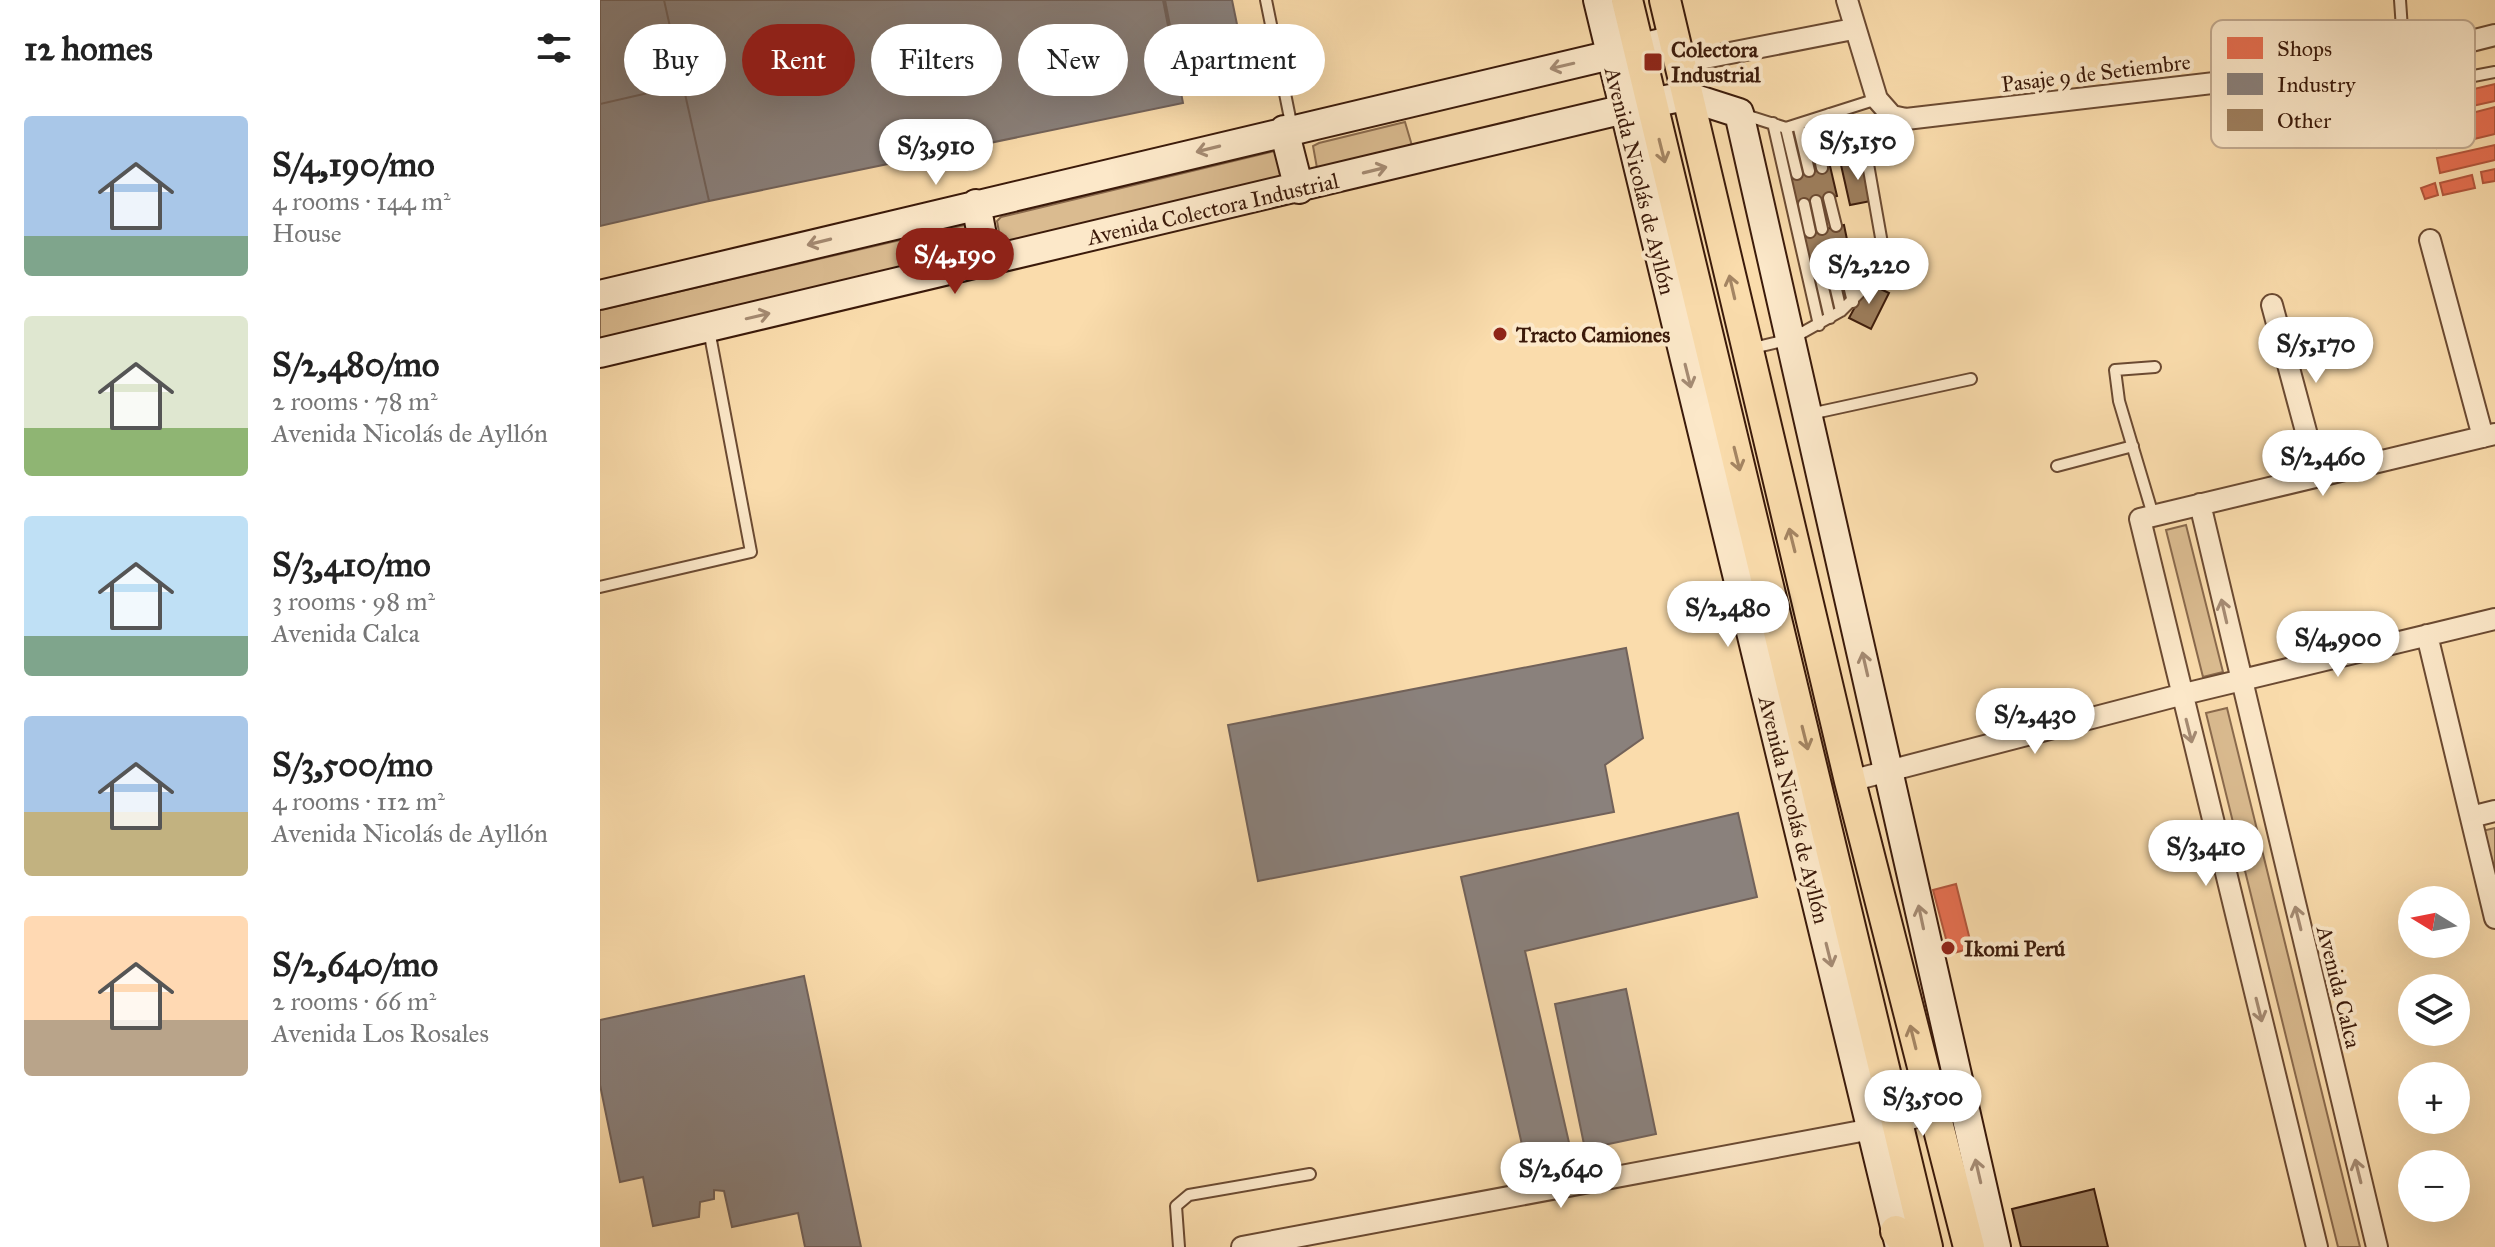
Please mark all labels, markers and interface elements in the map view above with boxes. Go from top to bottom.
legend [2211,20,2475,148]
chip: Buy [624,24,726,96]
chip: Rent [742,24,855,96]
chip: Filters [871,24,1002,96]
chip: New [1018,24,1128,96]
chip: Apartment [1144,24,1325,96]
icon: filters [532,26,576,70]
text: 12 homes [24,28,153,69]
text: Shops [2277,35,2332,62]
place label: Colectora Industrial [1671,36,1761,88]
street label: Pasaje 9 de Setiembre [2000,48,2192,98]
marker: Colectora Industrial [1642,51,1664,73]
one-way arrow [1549,59,1575,74]
street label: Avenida Nicolás de Ayllón [1598,64,1681,298]
text: Industry [2277,71,2356,98]
text: Other [2277,107,2332,134]
pin: S/5,150 [1784,114,1932,182]
pin: S/3,910 [862,119,1010,187]
text: S/5,150 [1819,124,1897,156]
text: S/3,910 [897,129,975,161]
one-way arrow [1656,138,1671,164]
one-way arrow [1196,142,1222,157]
text: S/4,190/mo [272,144,435,185]
icon: home [88,148,184,244]
one-way arrow [1361,162,1387,177]
street label: Avenida Colectora Industrial [1084,167,1342,251]
text: 4 rooms · 144 m² [272,185,451,217]
text: House [272,217,342,249]
pin: S/4,190 [881,228,1029,296]
one-way arrow [807,236,833,251]
text: S/4,190 [914,238,996,270]
pin: S/2,220 [1795,238,1943,306]
text: S/2,220 [1828,248,1910,280]
one-way arrow [1723,274,1738,300]
one-way arrow [744,308,770,323]
pin: S/5,170 [2242,317,2390,385]
place label: Tracto Camiones [1515,321,1670,348]
marker: Tracto Camiones [1491,325,1509,343]
text: S/5,170 [2276,327,2356,359]
text: S/2,480/mo [272,344,439,385]
icon: home [88,348,184,444]
one-way arrow [1681,362,1696,388]
text: 2 rooms · 78 m² [272,385,437,417]
text: Avenida Nicolás de Ayllón [272,417,548,449]
pin: S/2,460 [2249,430,2397,498]
text: S/2,460 [2280,440,2366,472]
one-way arrow [1730,445,1745,471]
one-way arrow [1784,527,1799,553]
text: S/3,410/mo [272,544,431,585]
icon: home [88,548,184,644]
pin: S/2,480 [1654,581,1802,649]
text: 3 rooms · 98 m² [272,585,435,617]
text: S/2,480 [1685,591,1771,623]
one-way arrow [2216,599,2231,624]
pin: S/4,900 [2264,611,2412,679]
text: Avenida Calca [272,617,420,649]
text: S/4,900 [2294,621,2382,653]
one-way arrow [1857,651,1872,677]
pin: S/2,430 [1961,688,2109,756]
street label: Avenida Nicolás de Ayllón [1752,693,1835,927]
text: S/2,430 [1994,698,2076,730]
one-way arrow [2183,717,2198,743]
one-way arrow [1798,725,1813,751]
text: S/3,500/mo [272,744,433,785]
icon: home [88,748,184,844]
text: 4 rooms · 112 m² [272,785,445,817]
text: Avenida Nicolás de Ayllón [272,817,548,849]
pin: S/3,410 [2132,820,2280,888]
text: S/3,410 [2166,830,2246,862]
north arrow [2398,886,2470,958]
map controls [2398,886,2470,1222]
one-way arrow [1913,905,1928,931]
one-way arrow [2289,906,2304,932]
street label: Avenida Calca [2311,922,2367,1052]
place label: Ikomi Perú [1964,935,2065,962]
marker: Ikomi Perú [1939,939,1957,957]
one-way arrow [1822,941,1837,967]
text: S/2,640/mo [272,944,438,985]
icon: home [88,948,184,1044]
button: layers [2398,974,2470,1046]
text: 2 rooms · 66 m² [272,985,436,1017]
one-way arrow [2252,997,2267,1023]
text: Avenida Los Rosales [272,1017,489,1049]
one-way arrow [1905,1025,1920,1051]
button: + [2398,1062,2470,1134]
pin: S/3,500 [1849,1070,1997,1138]
text: S/3,500 [1883,1080,1963,1112]
pin: S/2,640 [1487,1142,1635,1210]
button: − [2398,1150,2470,1222]
text: S/2,640 [1519,1152,1603,1184]
one-way arrow [1970,1159,1985,1184]
one-way arrow [2350,1159,2365,1185]

